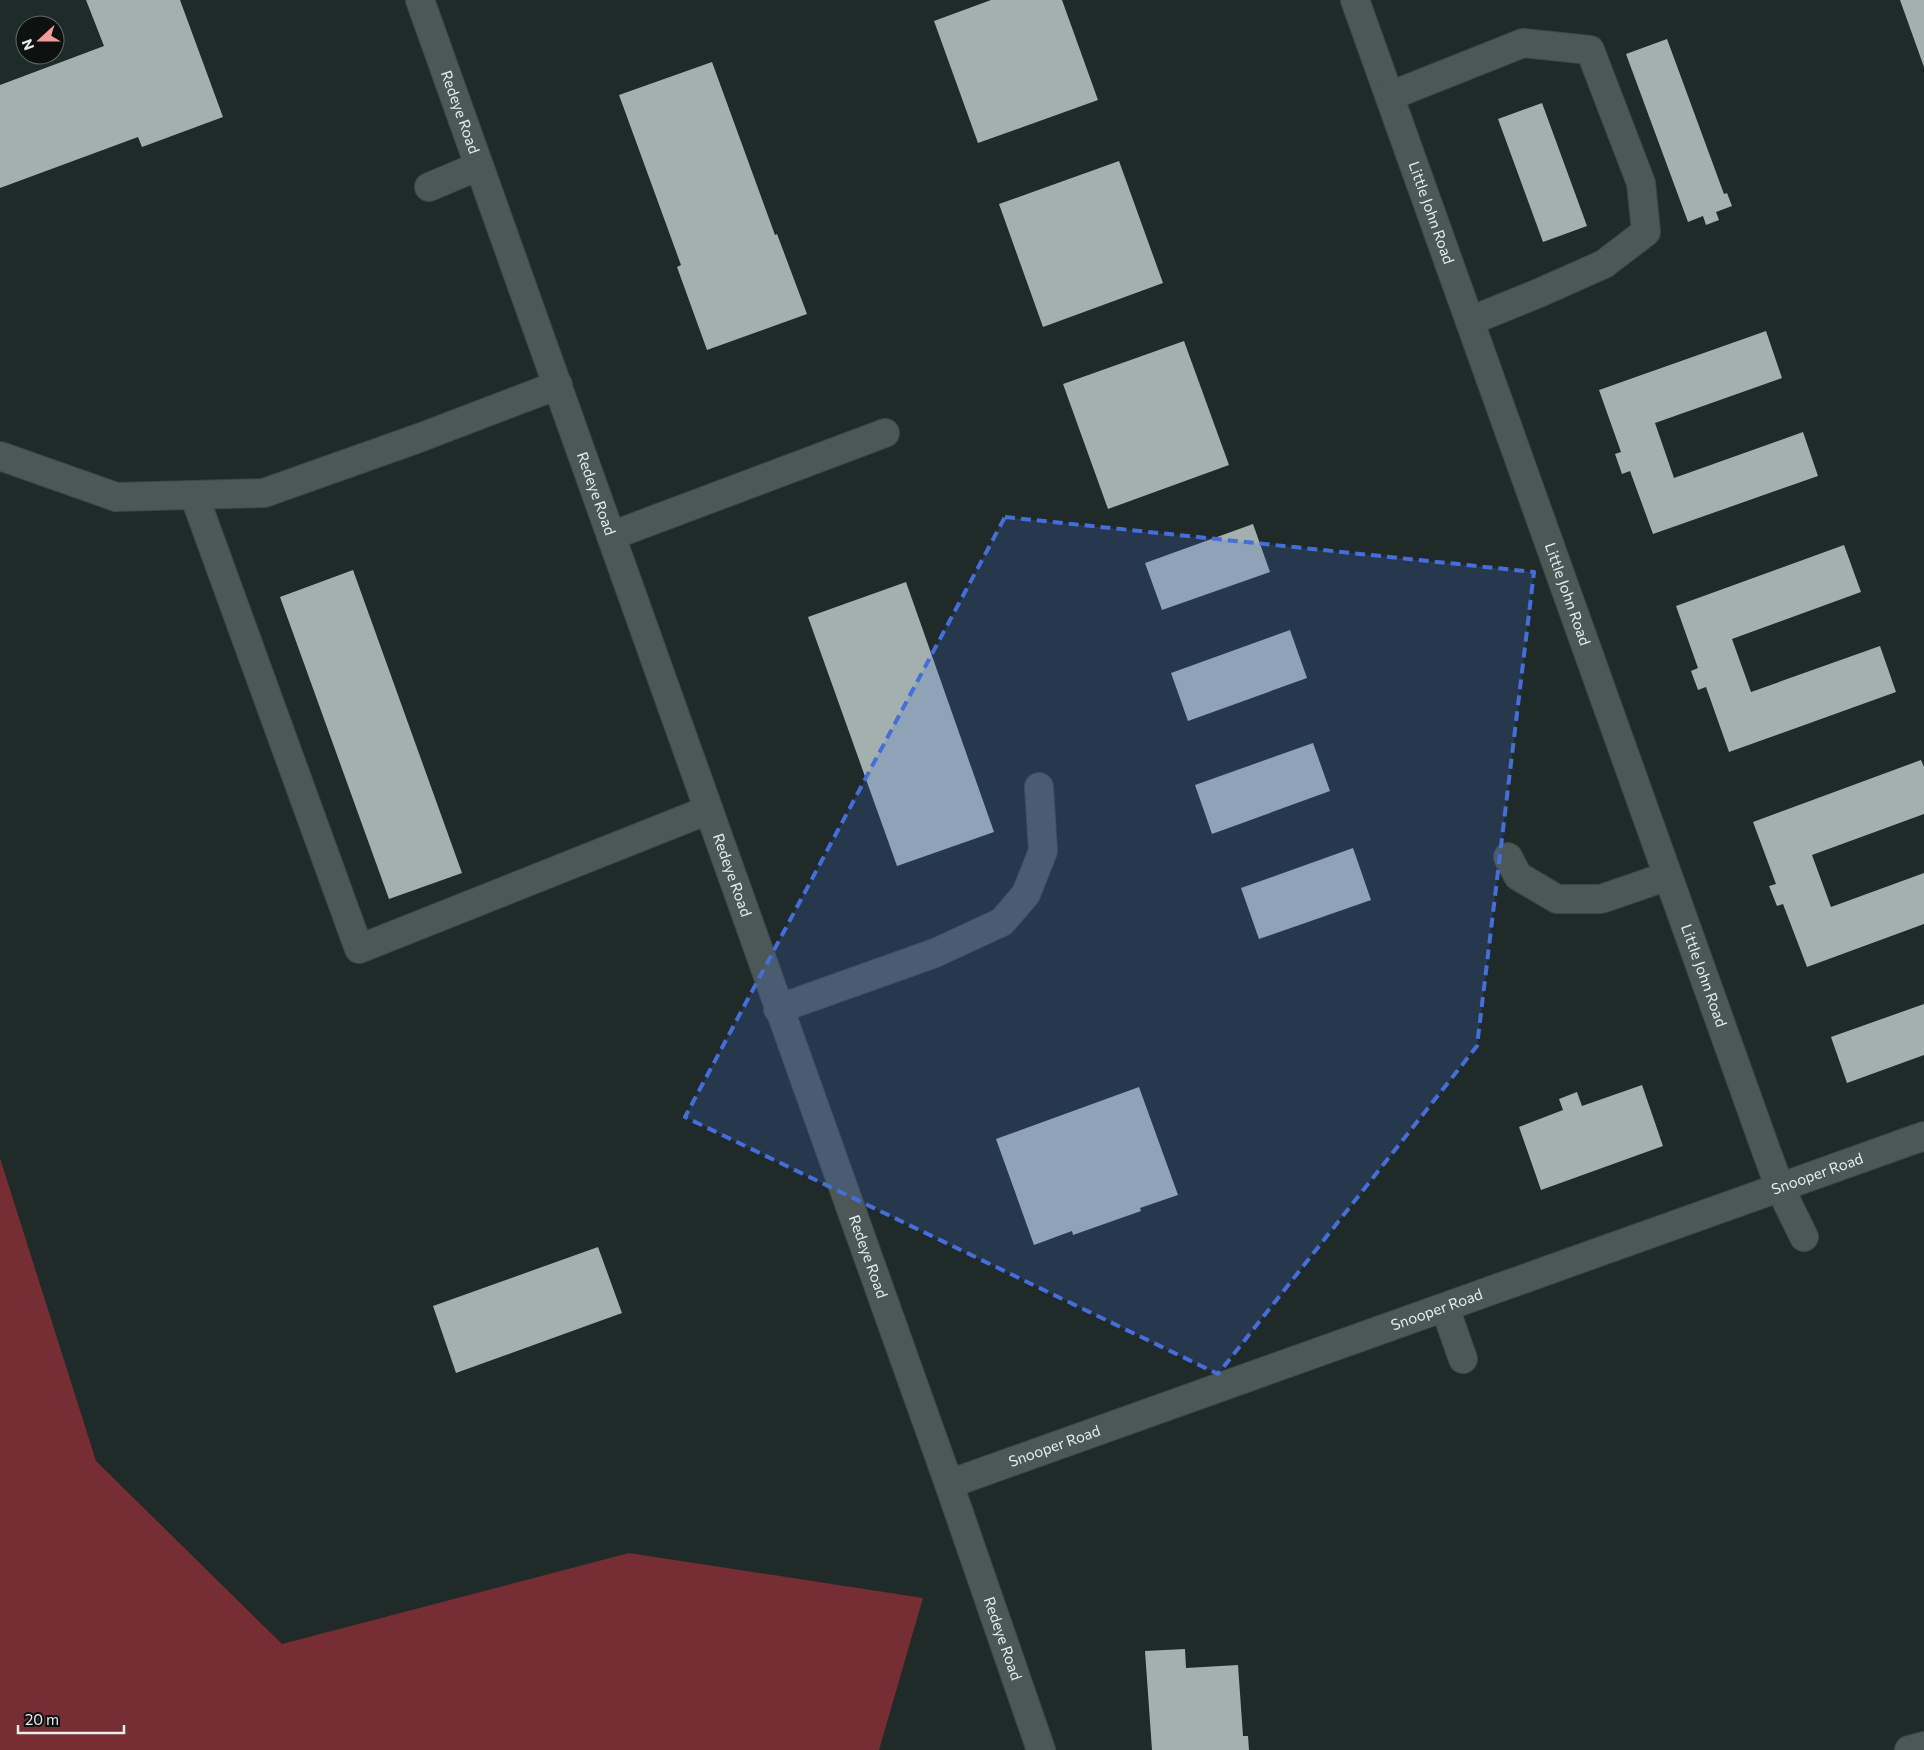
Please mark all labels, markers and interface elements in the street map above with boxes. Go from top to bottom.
north arrow [15,15,65,65]
text: N [18,37,37,53]
street label: Redeye Road [438,68,484,156]
street label: Little John Road [1405,159,1459,266]
street label: Redeye Road [574,449,620,537]
street label: Little John Road [1542,540,1595,648]
street label: Redeye Road [710,831,756,919]
street label: Little John Road [1678,921,1731,1029]
street label: Snooper Road [1769,1148,1865,1198]
street label: Redeye Road [846,1212,892,1300]
street label: Snooper Road [1388,1284,1485,1334]
street label: Snooper Road [1006,1421,1102,1470]
street label: Redeye Road [981,1594,1026,1682]
scale bar [18,1702,124,1734]
text: 20 m [25,1710,59,1728]

